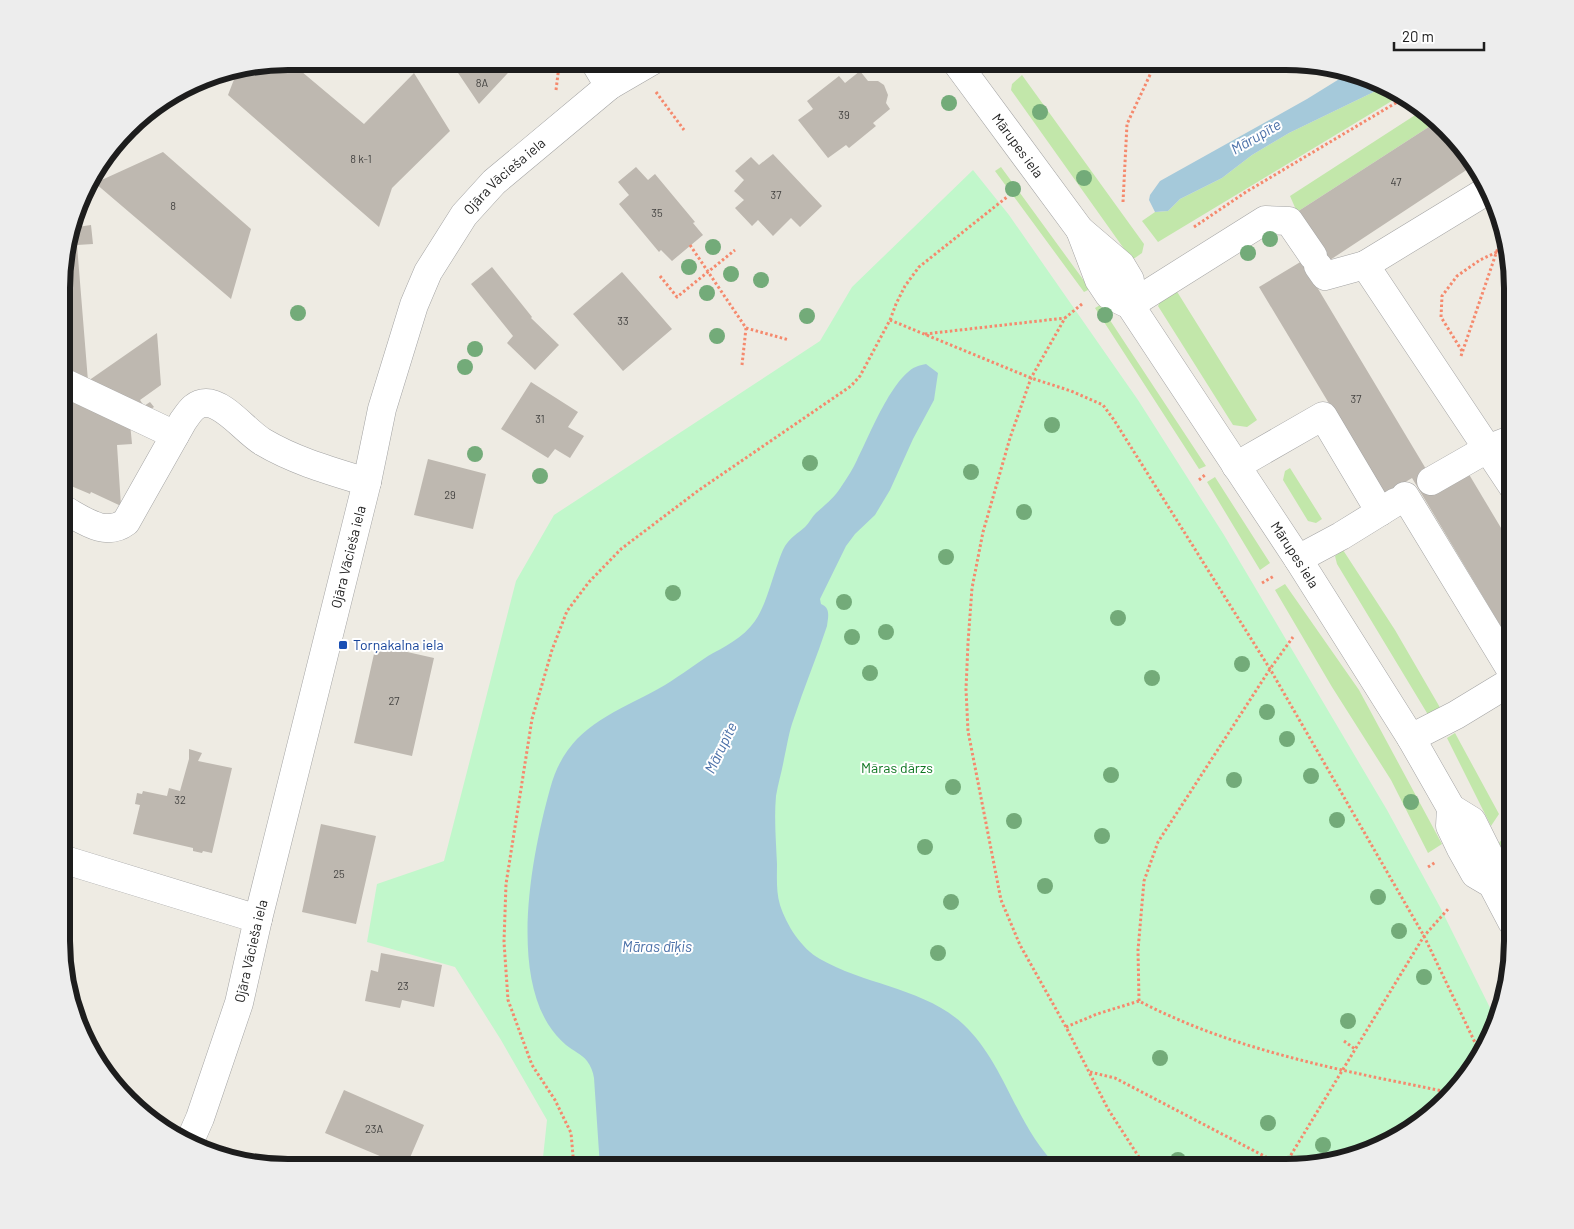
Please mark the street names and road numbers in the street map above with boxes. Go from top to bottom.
street label: Mārupes iela [989,110,1047,181]
street label: Ojāra Vācieša iela [460,134,548,218]
street label: Ojāra Vācieša iela [327,504,369,610]
street label: Mārupes iela [1268,518,1323,591]
street label: Ojāra Vācieša iela [230,898,271,1004]

